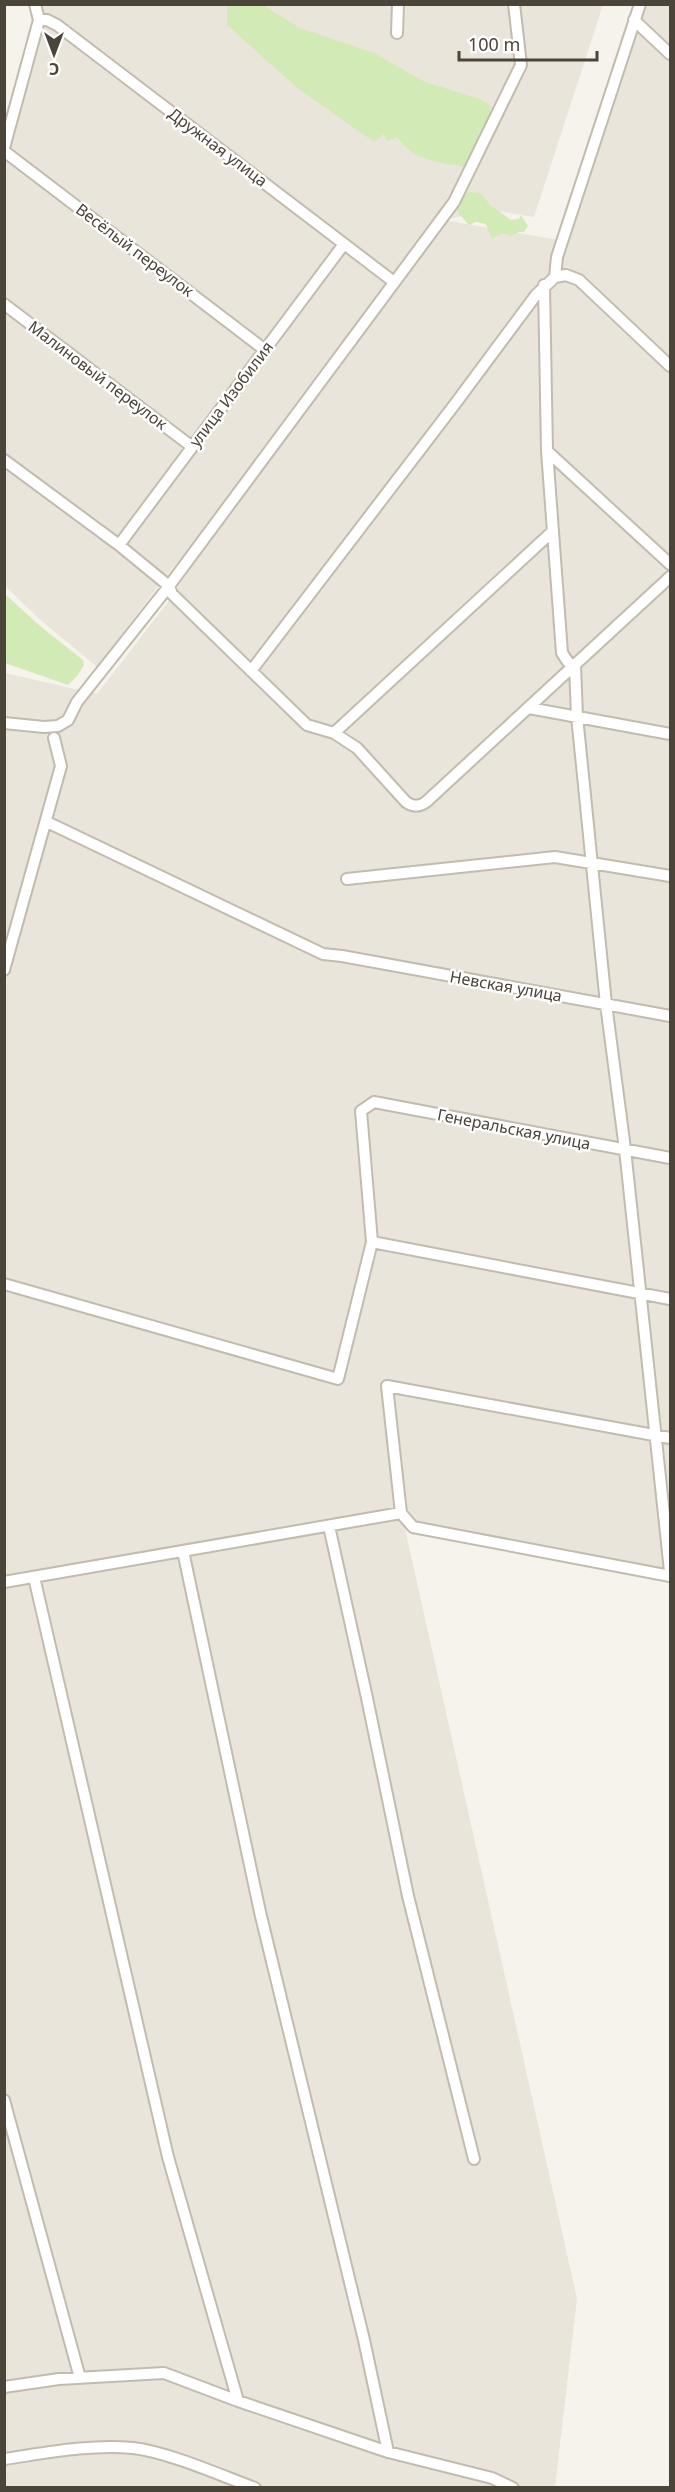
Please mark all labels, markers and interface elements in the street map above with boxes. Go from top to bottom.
north arrow [24,24,84,84]
scale bar [459,24,597,62]
text: 100 m [468,32,520,56]
text: С [49,58,59,80]
street label: Дружная улица [164,103,272,191]
street label: Весёлый переулок [71,198,199,302]
street label: Малиновый переулок [24,315,172,435]
street label: улица Изобилия [184,337,278,451]
street label: Невская улица [448,965,564,1007]
street label: Генеральская улица [436,1103,592,1155]

